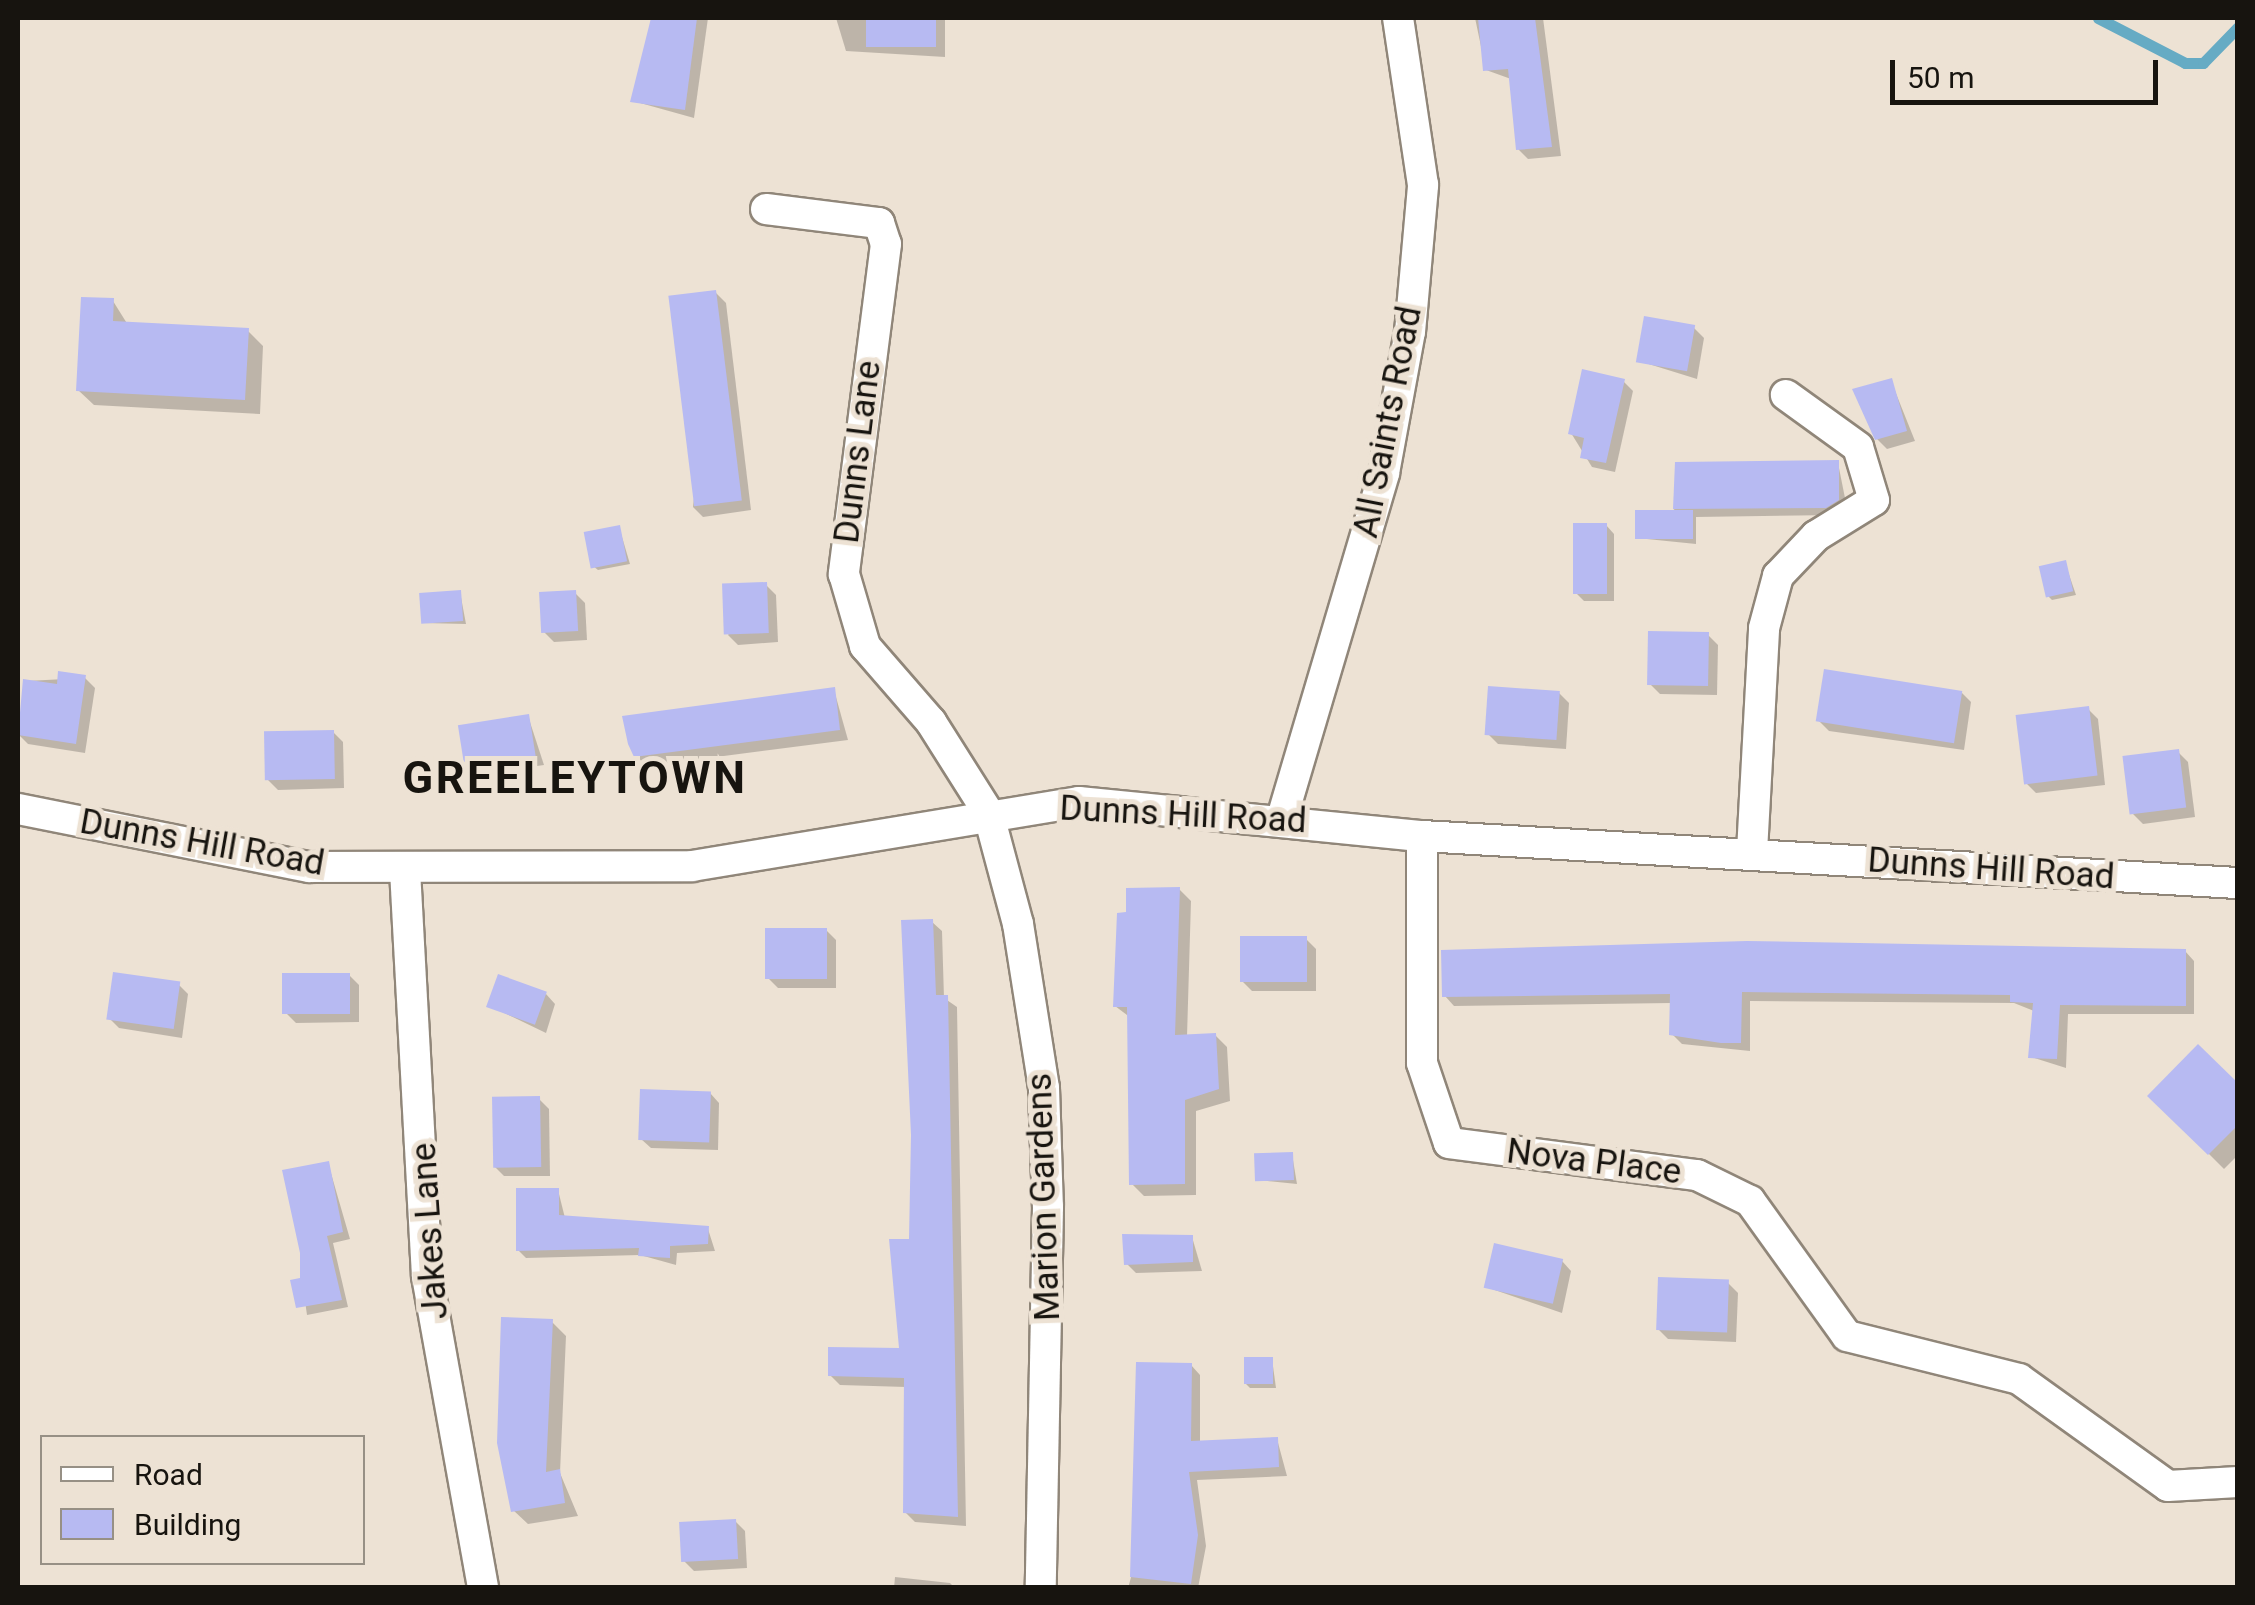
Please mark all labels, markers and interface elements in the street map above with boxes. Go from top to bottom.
scale bar [1895,40,2162,102]
text: 50 m [1907,60,1974,95]
street label: All Saints Road [1345,303,1431,541]
street label: Dunns Lane [826,358,890,546]
district label: GREELEYTOWN [403,751,747,805]
street label: Dunns Hill Road [1058,788,1308,842]
street label: Dunns Hill Road [77,801,327,885]
street label: Dunns Hill Road [1866,839,2116,899]
street label: Marion Gardens [1019,1072,1069,1322]
street label: Nova Place [1504,1130,1684,1194]
street label: Jakes Lane [403,1141,457,1321]
legend [40,1435,365,1565]
text: Road [134,1457,203,1492]
text: Building [134,1507,241,1542]

